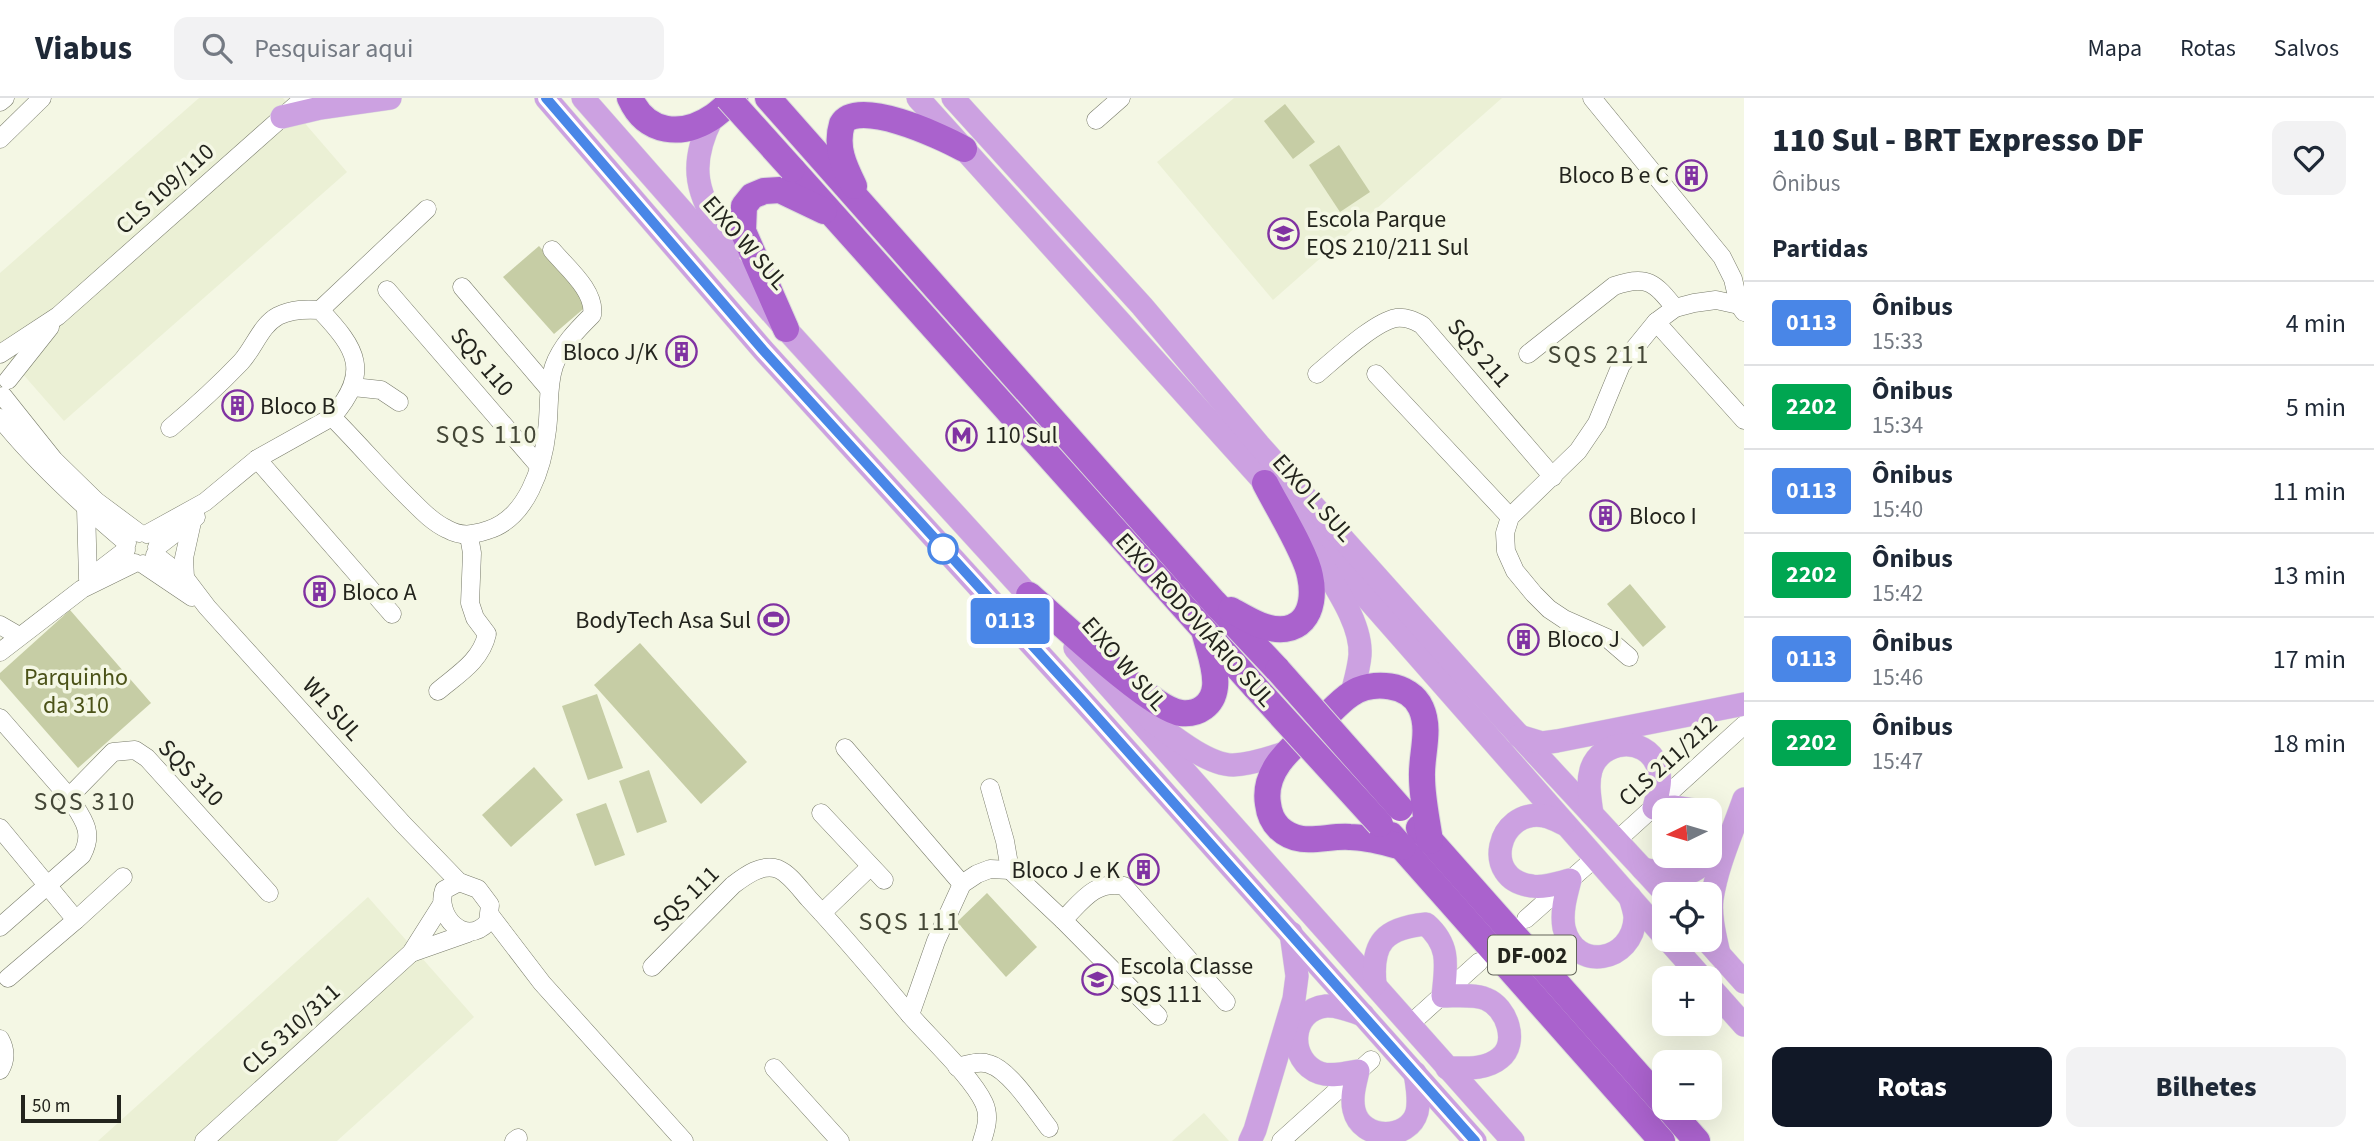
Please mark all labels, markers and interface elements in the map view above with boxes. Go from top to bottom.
search box [174,17,664,80]
text: Viabus [35,25,132,72]
icon: search [198,29,236,67]
text: Pesquisar aqui [254,30,413,67]
text: Mapa [2087,31,2142,66]
text: Rotas [2180,31,2236,66]
text: Salvos [2274,31,2339,66]
text: 110 Sul - BRT Expresso DF [1772,117,2144,164]
button: heart [2272,121,2346,195]
street label: CLS 109/110 [108,135,222,243]
place label: Bloco B e C [1558,158,1669,193]
building icon: Bloco B e C [1675,158,1709,192]
text: Ônibus [1772,167,1840,200]
street label: EIXO W SUL [694,188,796,298]
place label: Escola Parque EQS 210/211 Sul [1306,202,1469,265]
school or university icon: Escola Parque EQS 210/211 Sul [1266,216,1300,250]
text: Partidas [1772,230,1868,267]
text: Ônibus [1872,288,1953,325]
text: 0113 [1786,305,1837,340]
text: 4 min [2286,305,2346,342]
street label: SQS 211 [1439,311,1519,395]
street label: SQS 110 [442,320,522,404]
text: 15:33 [1872,325,1923,358]
place label: Bloco J/K [563,335,658,370]
building icon: Bloco J/K [664,335,698,369]
district label: SQS 211 [1548,336,1651,373]
text: Ônibus [1872,372,1953,409]
building icon: Bloco B [220,389,254,423]
place label: Bloco B [260,389,336,424]
text: 2202 [1786,389,1837,424]
text: 5 min [2286,389,2346,426]
text: 15:34 [1872,409,1923,442]
district label: SQS 110 [436,416,539,453]
metro station icon: 110 Sul [945,418,979,452]
place label: 110 Sul [985,418,1058,453]
street label: EIXO L SUL [1264,446,1362,550]
text: Ônibus [1872,456,1953,493]
text: 0113 [1786,473,1837,508]
text: 11 min [2273,473,2346,510]
text: 15:40 [1872,493,1923,526]
building icon: Bloco I [1589,499,1623,533]
place label: Bloco I [1629,499,1697,534]
street label: EIXO RODOVIÁRIO SUL [1107,525,1283,715]
unlabelled marker [928,534,958,564]
text: Ônibus [1872,540,1953,577]
text: 2202 [1786,557,1837,592]
text: 13 min [2273,557,2346,594]
building icon: Bloco A [302,575,336,609]
place label: Bloco A [342,575,417,610]
text: 15:42 [1872,577,1923,610]
line badge: 0113 [961,598,1059,644]
place label: BodyTech Asa Sul [575,603,751,638]
sports icon: BodyTech Asa Sul [757,603,791,637]
text: 0113 [985,603,1035,638]
street label: EIXO W SUL [1073,609,1175,719]
building icon: Bloco J [1507,622,1541,656]
place label: Bloco J [1547,622,1620,657]
text: Ônibus [1872,624,1953,661]
text: 0113 [1786,641,1837,676]
text: 17 min [2273,641,2346,678]
park label: Parquinho da 310 [24,660,128,723]
text: 15:46 [1872,661,1923,694]
street label: W1 SUL [294,669,371,749]
street label: CLS 211/212 [1611,707,1725,815]
text: Ônibus [1872,708,1953,745]
text: 2202 [1786,725,1837,760]
text: 18 min [2273,725,2346,762]
street label: SQS 310 [150,731,232,815]
text: 15:47 [1872,745,1923,778]
district label: SQS 310 [34,783,137,820]
north arrow [1652,798,1722,868]
map controls [1652,798,1722,1120]
place label: Bloco J e K [1012,853,1120,888]
building icon: Bloco J e K [1126,853,1160,887]
street label: SQS 111 [645,858,727,940]
button: locate [1652,882,1722,952]
district label: SQS 111 [859,903,962,940]
road number: DF-002 [1488,936,1576,974]
place label: Escola Classe SQS 111 [1120,949,1253,1012]
school or university icon: Escola Classe SQS 111 [1080,963,1114,997]
button: + [1652,966,1722,1036]
street label: CLS 310/311 [234,975,348,1083]
button: Rotas [1772,1047,2052,1127]
button: Bilhetes [2066,1047,2346,1127]
button: − [1652,1050,1722,1120]
scale bar [21,1092,121,1124]
text: 50 m [32,1093,70,1120]

